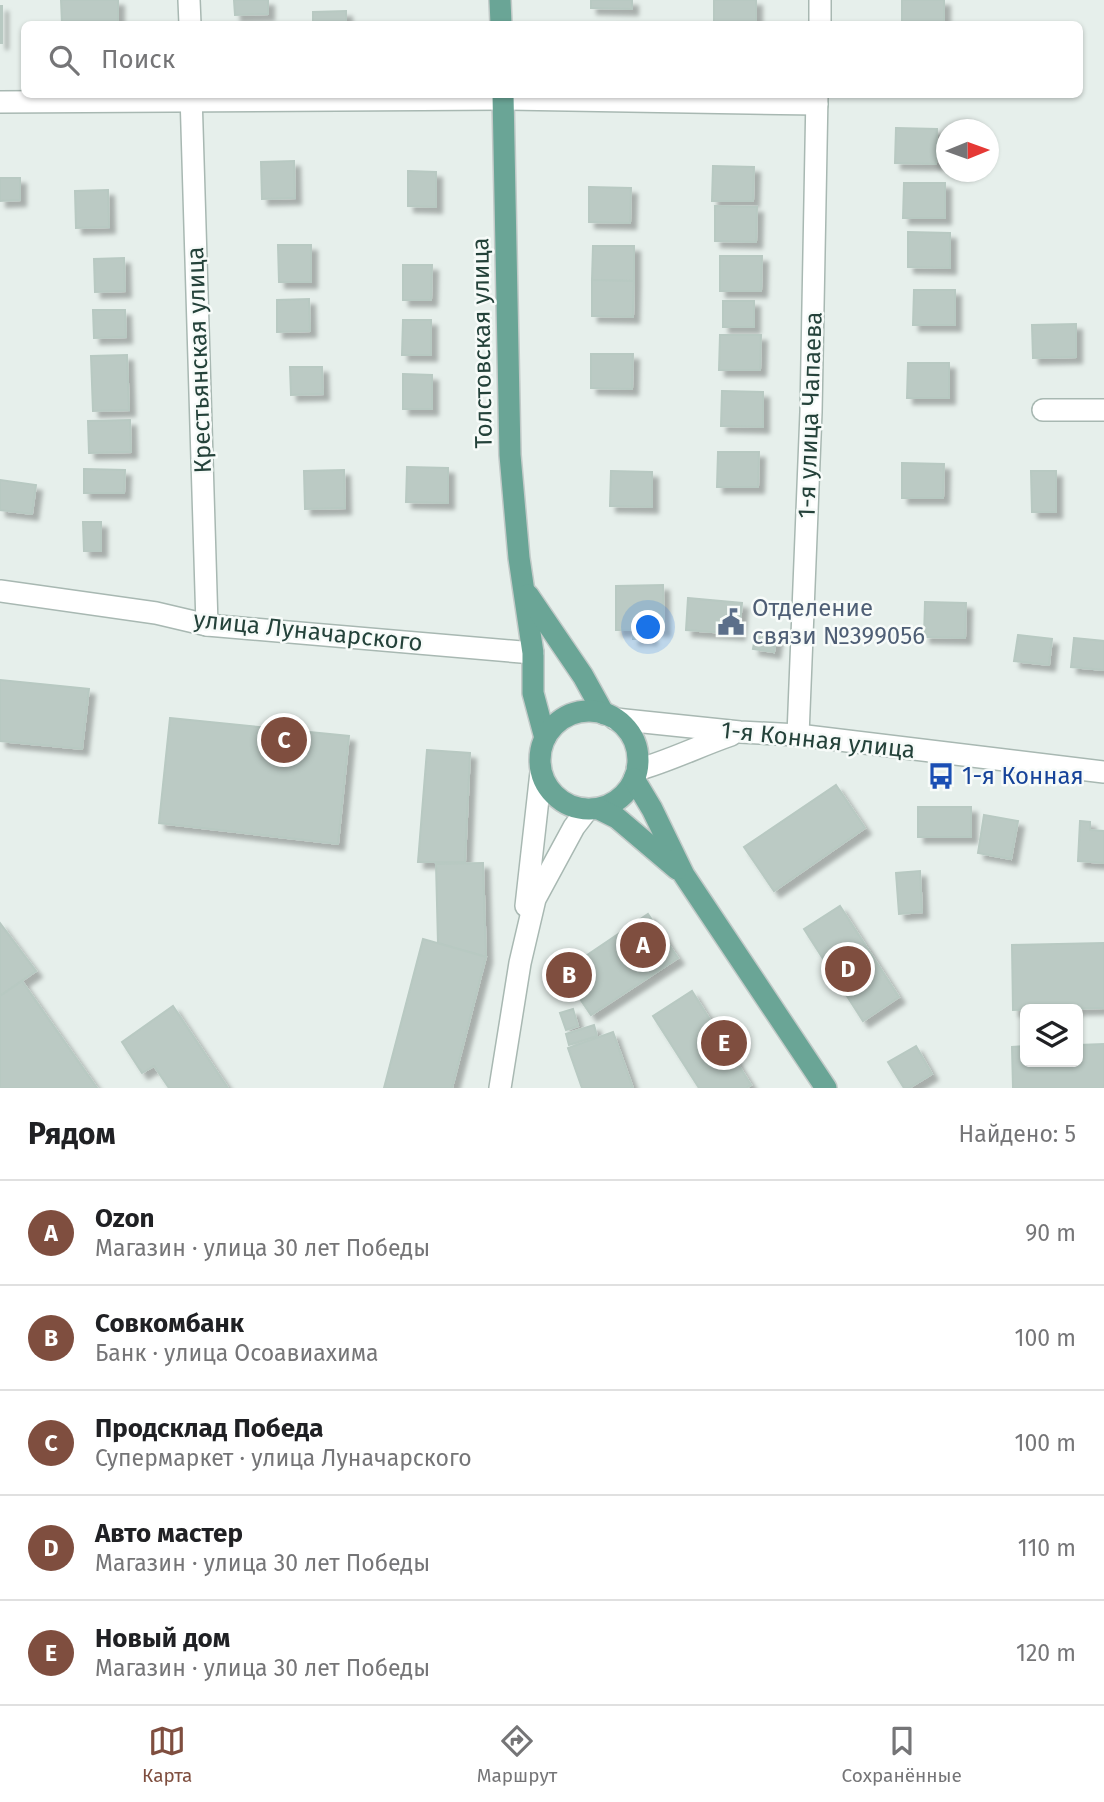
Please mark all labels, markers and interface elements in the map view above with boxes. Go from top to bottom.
search box [21,21,1083,98]
icon: search [45,41,83,79]
text: Поиск [101,44,175,75]
north arrow [936,119,999,182]
street label: Толстовская улица [466,237,498,449]
street label: Крестьянская улица [181,246,217,474]
street label: 1-я улица Чапаева [792,311,828,519]
place label: Отделение связи №399056 [752,594,925,650]
street label: улица Луначарского [192,605,424,657]
public building icon: Отделение связи №399056 [716,607,746,637]
your location [631,610,665,644]
pin: C [261,714,307,766]
street label: 1-я Конная улица [720,716,916,764]
bus stop icon: 1-я Конная [926,761,956,791]
place label: 1-я Конная [962,762,1084,790]
pin: A [620,919,666,971]
pin: D [825,943,871,995]
pin: B [546,949,592,1001]
map controls [1020,1004,1083,1067]
button: layers [1020,1004,1083,1067]
pin: E [701,1017,747,1069]
text: Рядом [28,1116,116,1152]
text: Найдено: 5 [959,1120,1076,1148]
text: Ozon [95,1203,155,1234]
text: A [44,1219,58,1247]
text: 90 m [1025,1219,1076,1247]
text: Магазин · улица 30 лет Победы [95,1234,430,1262]
text: Совкомбанк [95,1308,244,1339]
text: B [44,1324,58,1352]
text: 100 m [1015,1324,1076,1352]
text: Банк · улица Осоавиахима [95,1339,379,1367]
text: Продсклад Победа [95,1413,324,1444]
text: C [44,1429,58,1457]
text: 100 m [1015,1429,1076,1457]
text: Супермаркет · улица Луначарского [95,1444,472,1472]
text: Авто мастер [95,1518,243,1549]
text: D [44,1534,58,1562]
text: 110 m [1018,1534,1076,1562]
text: Магазин · улица 30 лет Победы [95,1549,430,1577]
text: Новый дом [95,1623,230,1654]
text: E [45,1639,57,1667]
text: 120 m [1016,1639,1076,1667]
text: Магазин · улица 30 лет Победы [95,1654,430,1682]
tab: Карта [142,1722,192,1787]
tab: Маршрут [477,1722,557,1787]
tab: Сохранённые [842,1722,962,1787]

